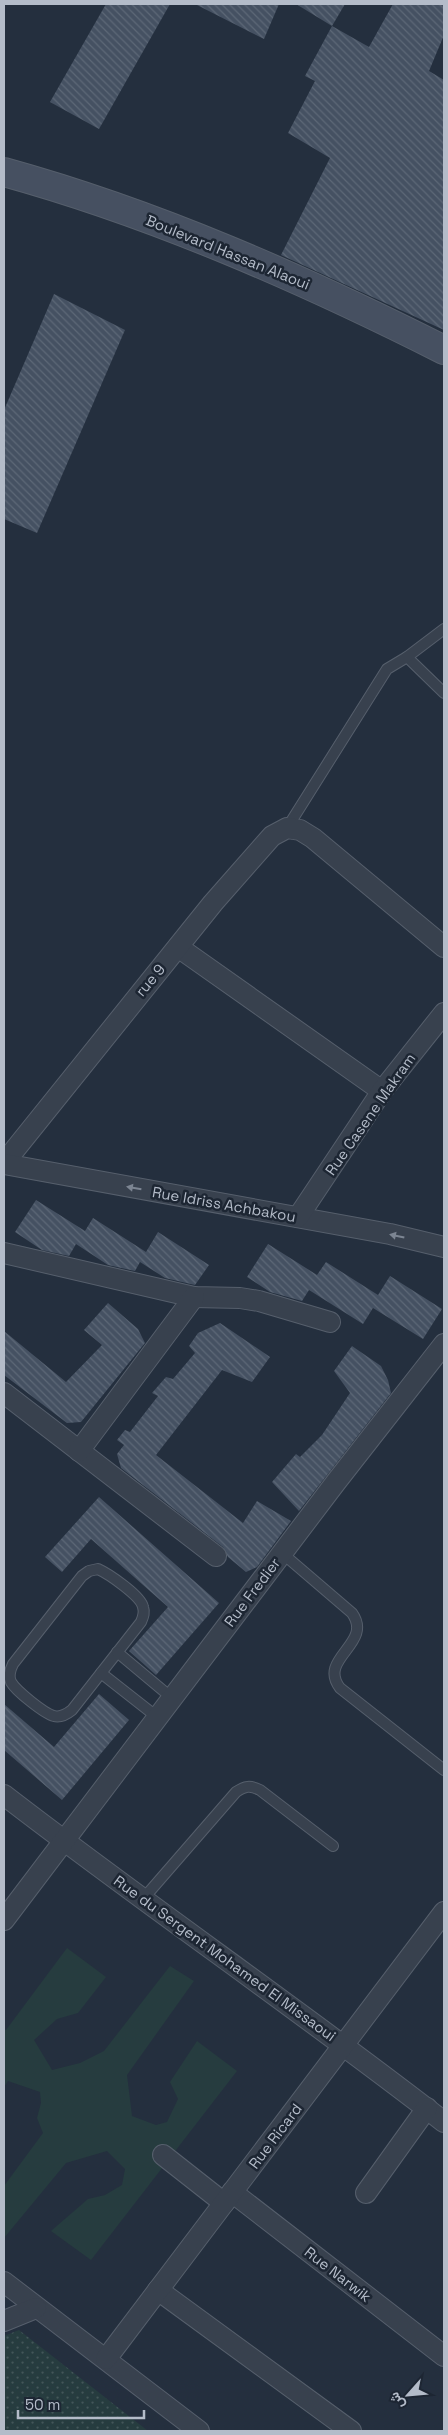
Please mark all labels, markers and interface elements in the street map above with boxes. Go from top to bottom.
street label: Boulevard Hassan Alaoui [143,210,313,294]
street label: rue 9 [131,960,169,1000]
street label: Rue Casene Makram [321,1049,419,1179]
street label: Rue Idriss Achbakou [151,1182,297,1226]
one-way arrow [126,1184,141,1192]
one-way arrow [389,1232,404,1240]
street label: Rue Fredier [220,1553,284,1630]
street label: Rue du Sergent Mohamed El Missaoui [110,1871,340,2045]
street label: Rue Ricard [244,2099,306,2173]
street label: Rue Narwik [301,2242,375,2306]
north arrow [383,2370,433,2420]
scale bar [18,2388,144,2420]
text: ش [384,2389,408,2412]
text: 50 m [25,2395,60,2414]

